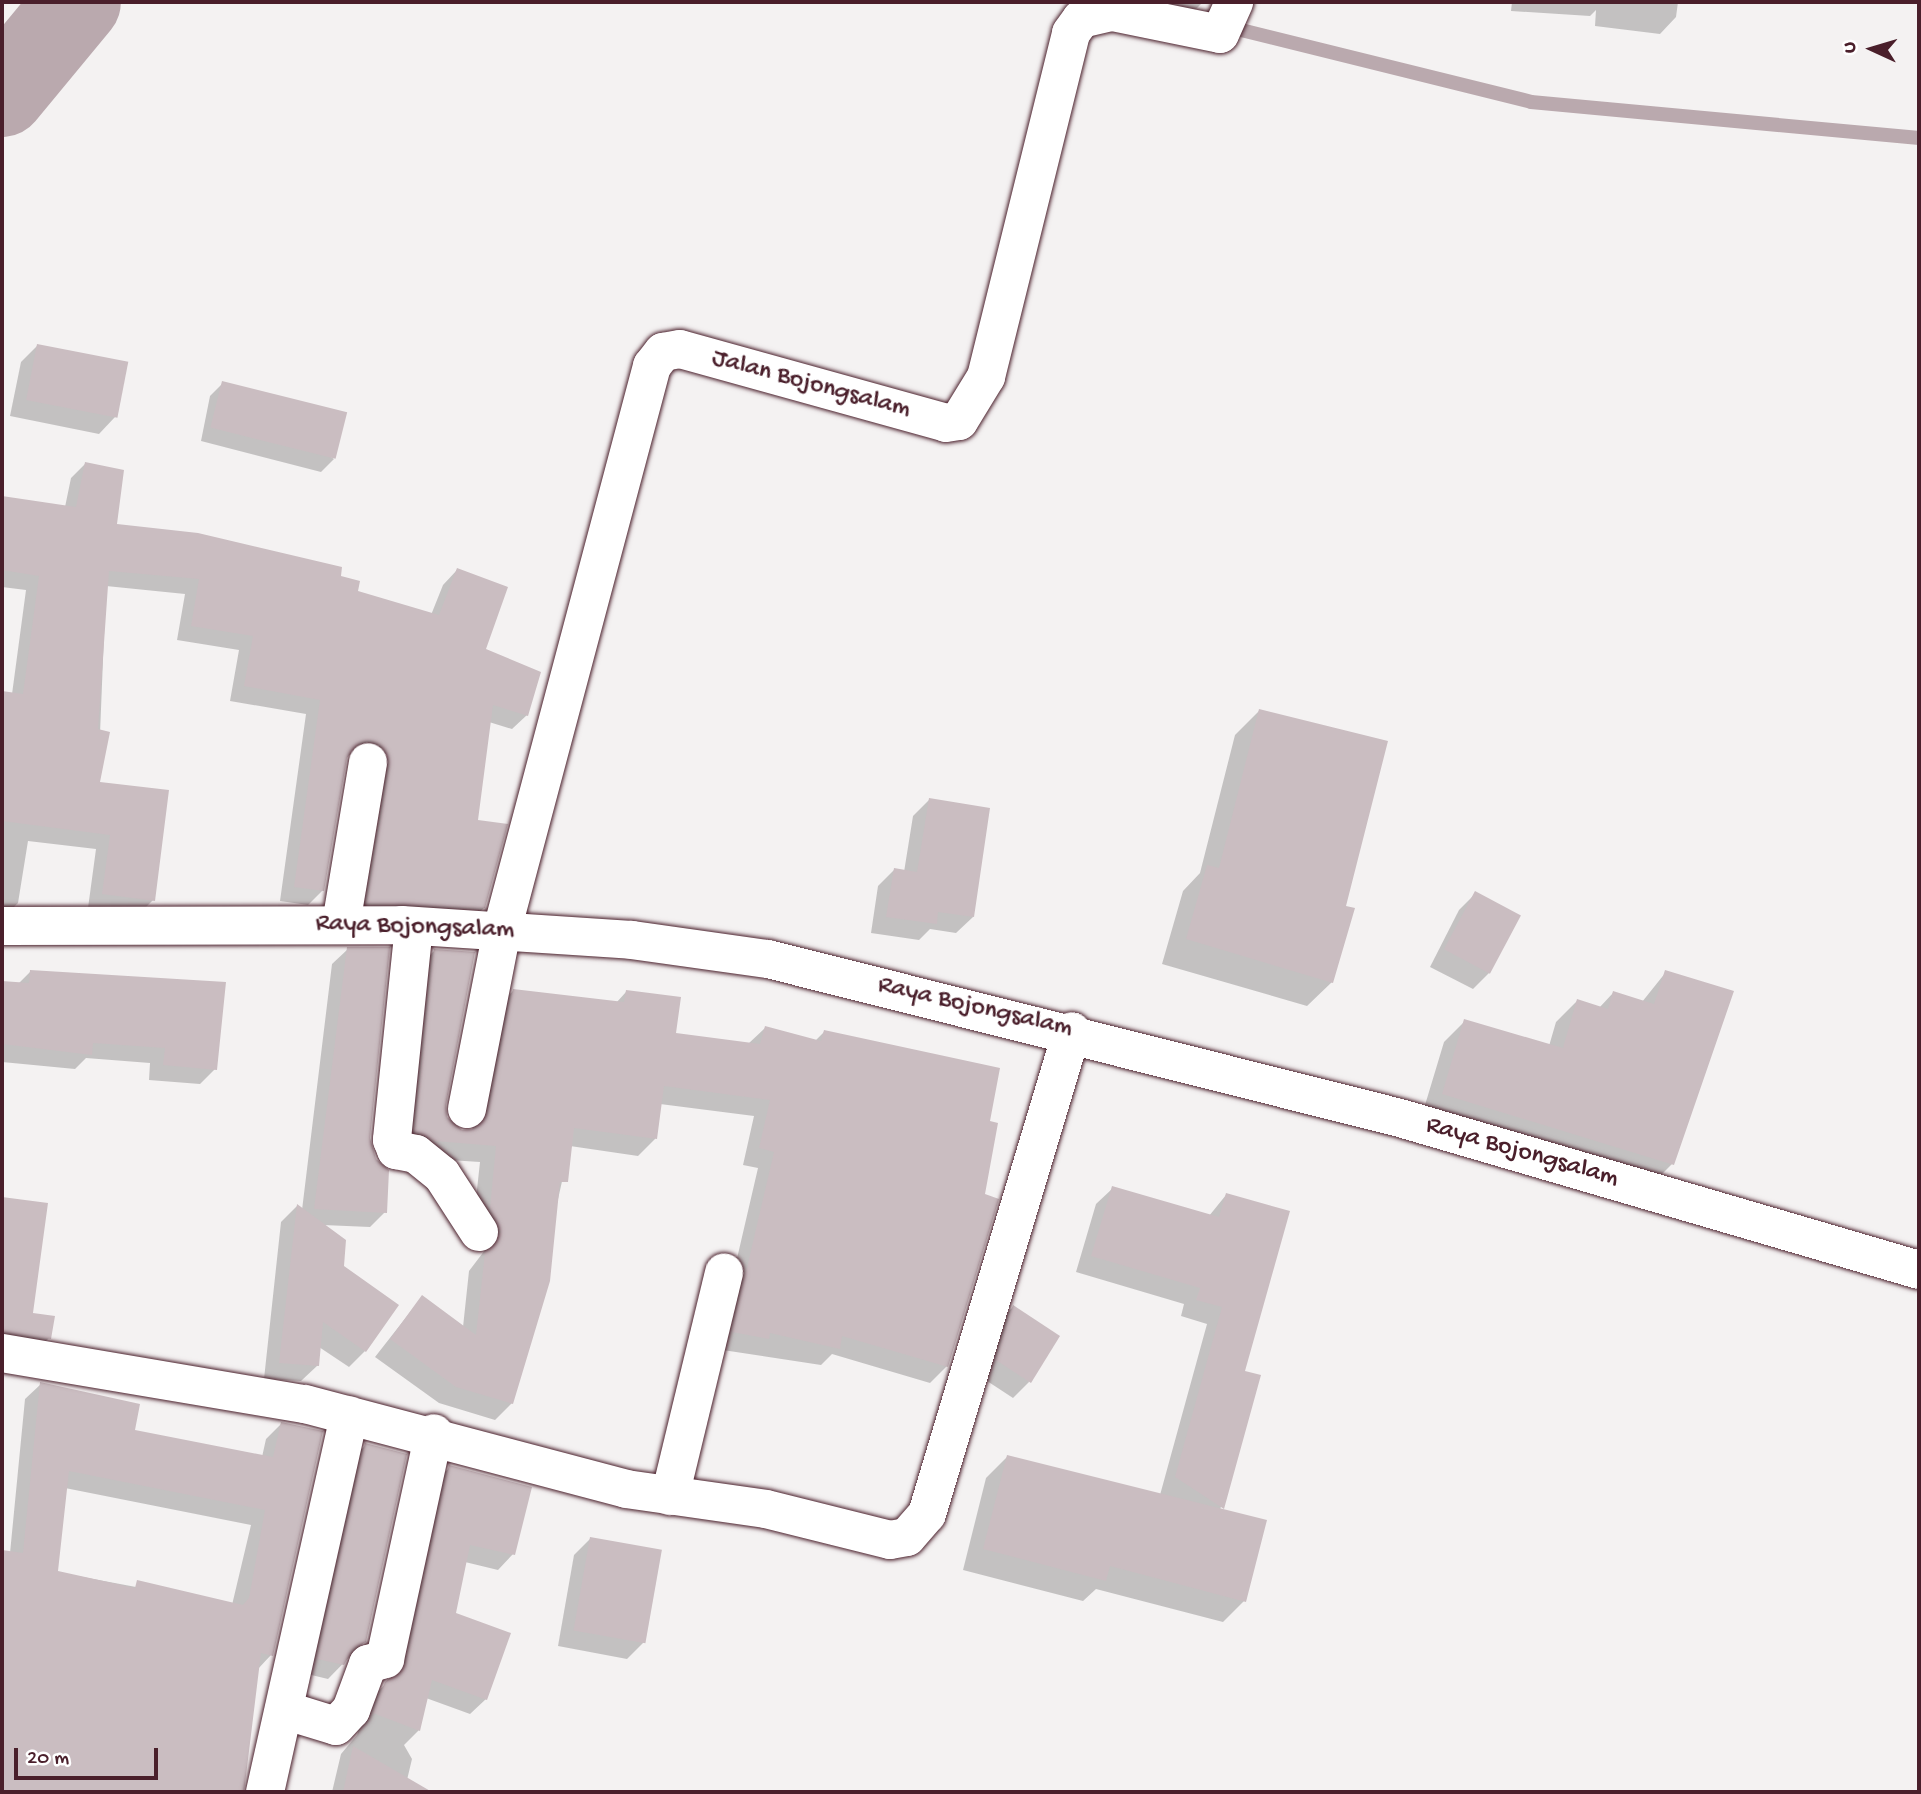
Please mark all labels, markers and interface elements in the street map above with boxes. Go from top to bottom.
north arrow [1837,14,1907,84]
text: U [1839,41,1862,54]
street label: Jalan Bojongsalam [708,343,914,427]
street label: Raya Bojongsalam [315,909,515,947]
street label: Raya Bojongsalam [875,970,1075,1046]
street label: Raya Bojongsalam [1422,1111,1622,1195]
scale bar [18,1734,161,1778]
text: 20 m [27,1747,69,1772]

